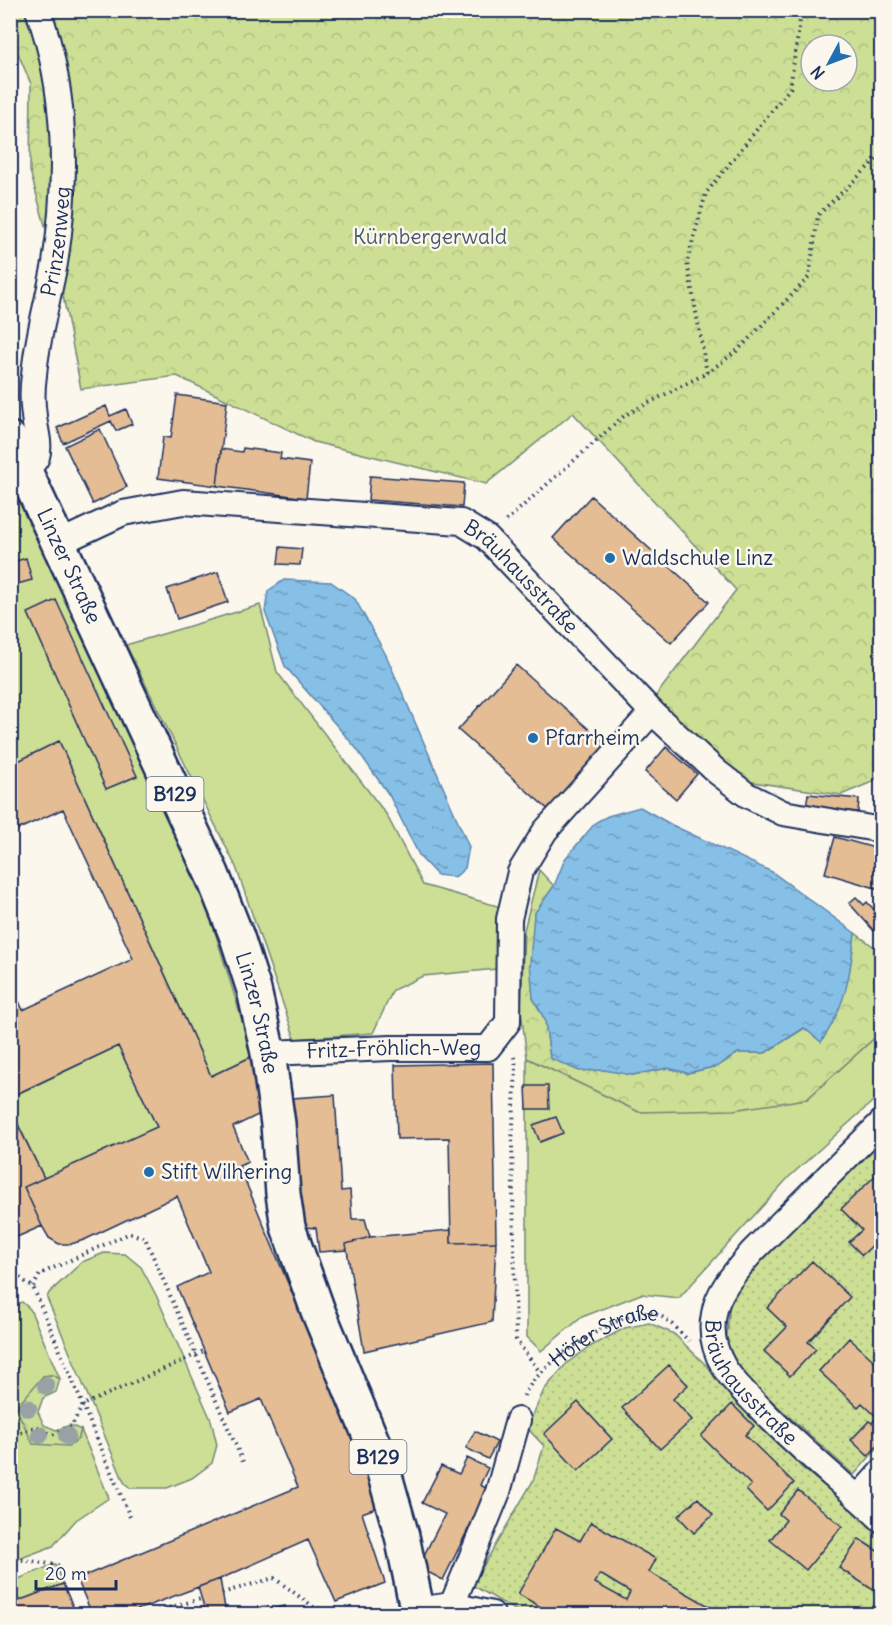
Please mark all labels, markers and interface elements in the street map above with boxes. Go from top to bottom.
north arrow [799,33,859,93]
text: N [807,62,829,84]
street label: Prinzenweg [34,186,76,299]
park label: Kürnbergerwald [353,223,507,250]
street label: Linzer Straße [31,504,108,628]
street label: Bräuhausstraße [459,513,585,639]
place label: Waldschule Linz [622,544,773,571]
marker: Waldschule Linz [603,551,617,565]
place label: Pfarrheim [545,724,640,751]
marker: Pfarrheim [526,731,540,745]
road number: B129 [146,777,204,811]
street label: Linzer Straße [230,948,285,1075]
street label: Fritz-Fröhlich-Weg [306,1034,481,1064]
place label: Stift Wilhering [161,1158,292,1185]
marker: Stift Wilhering [142,1165,156,1179]
street label: Höfer Straße [544,1299,661,1373]
street label: Bräuhausstraße [699,1319,804,1451]
road number: B129 [350,1440,406,1474]
scale bar [36,1553,116,1591]
text: 20 m [45,1562,87,1585]

